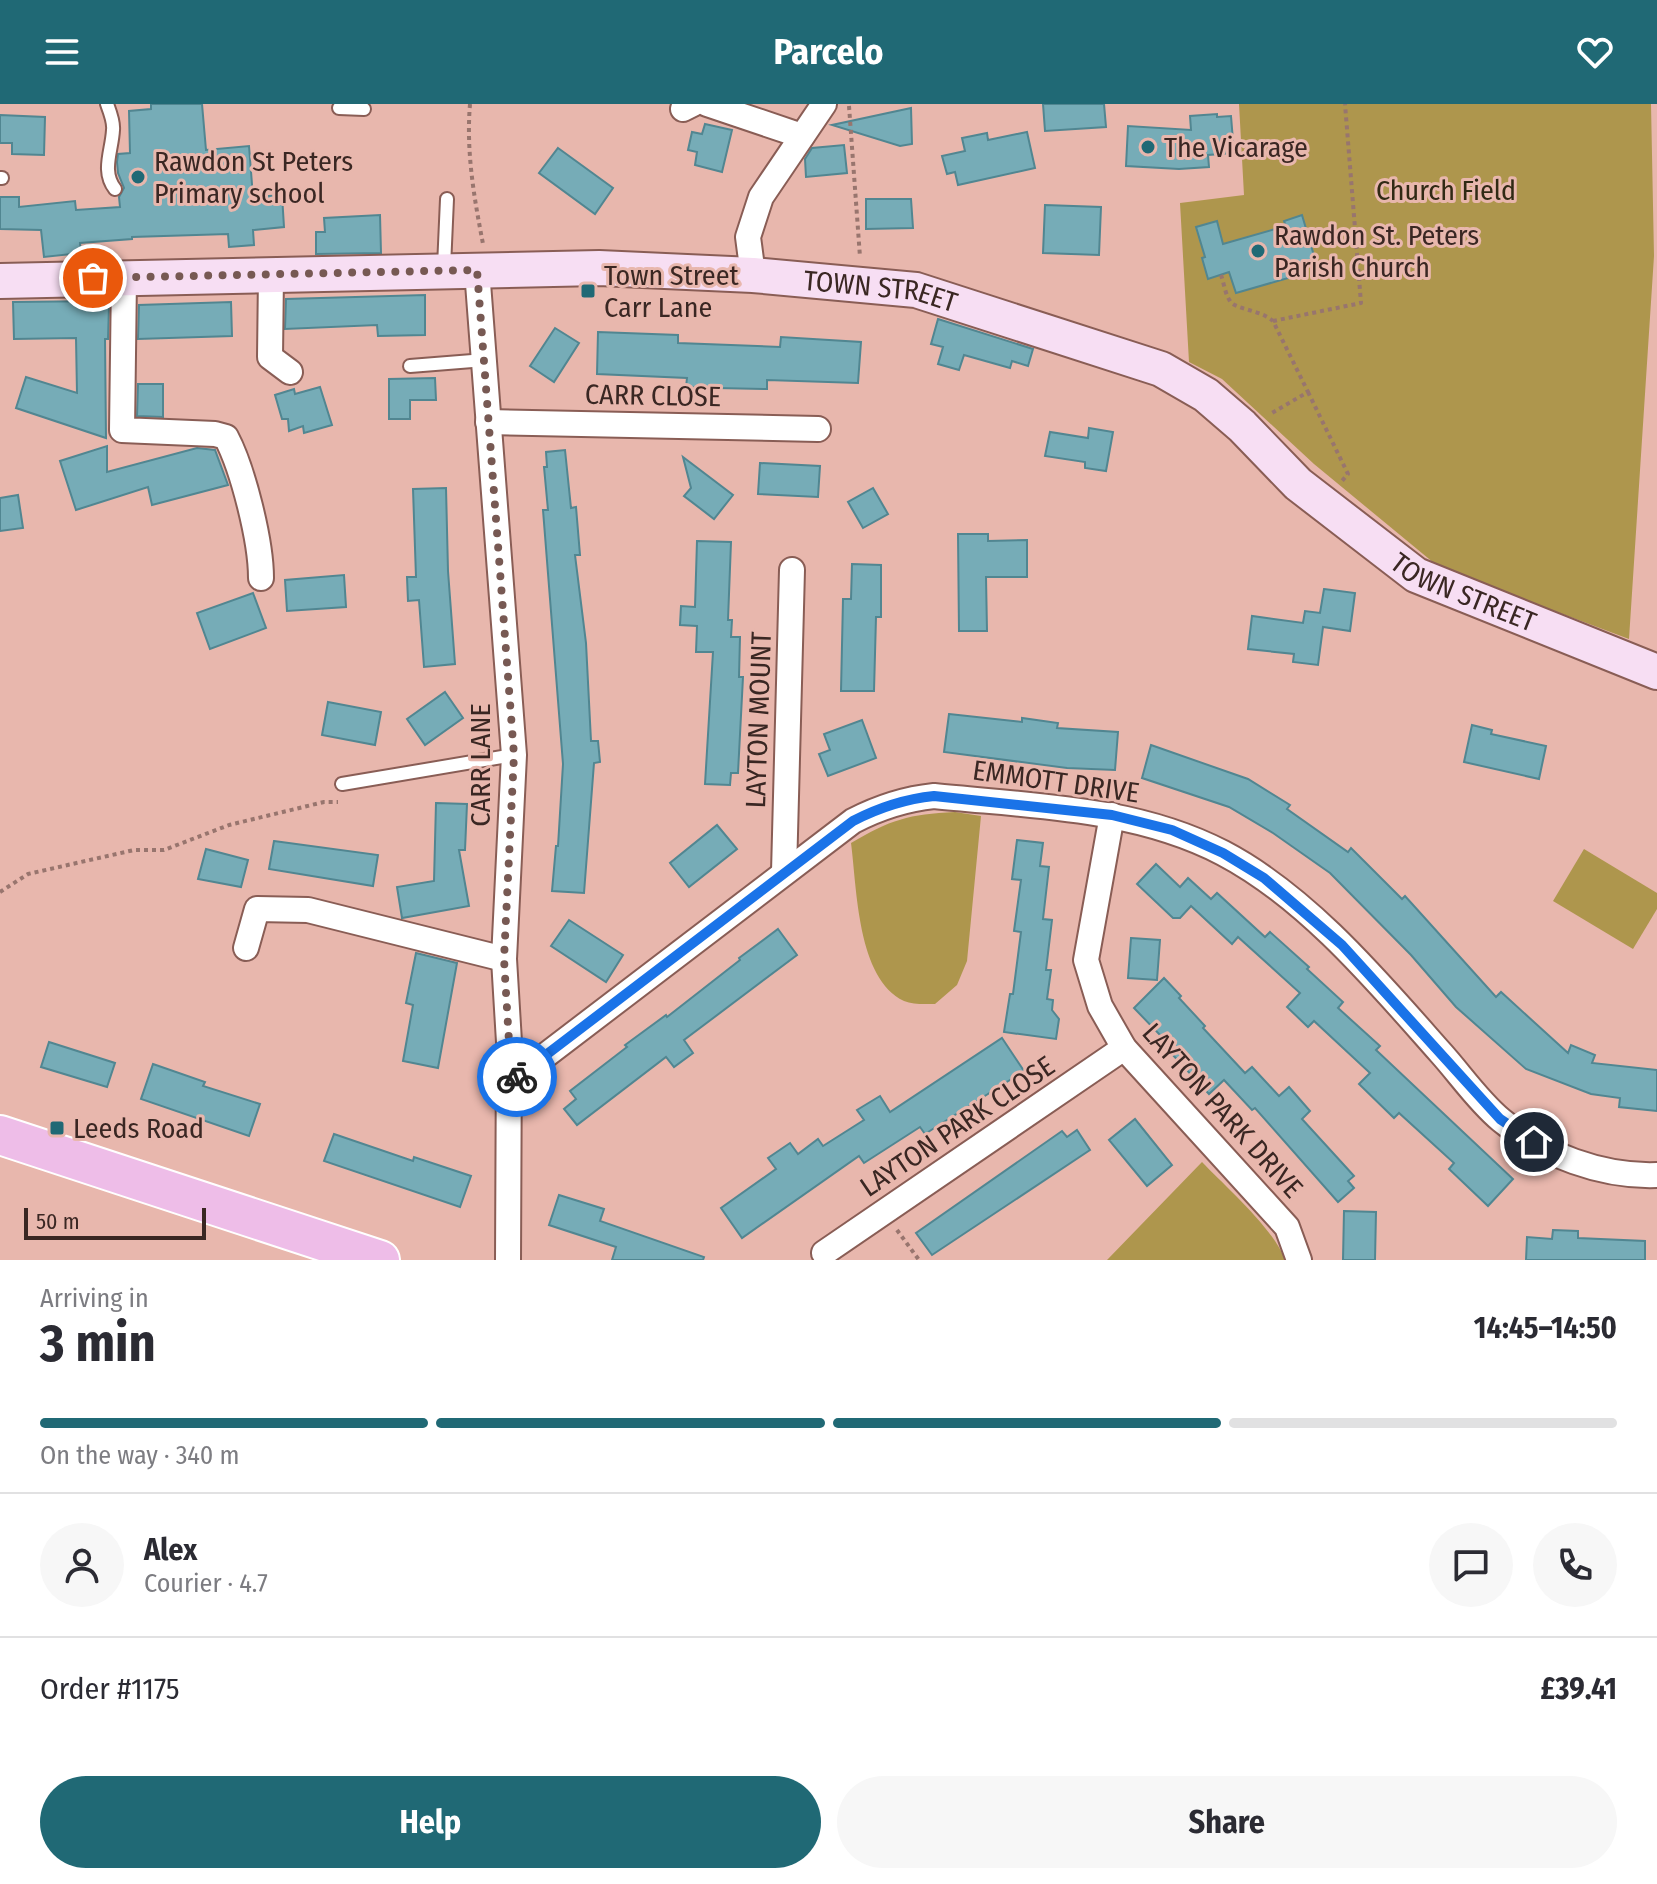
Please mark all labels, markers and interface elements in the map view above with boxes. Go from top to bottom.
icon: menu [40,30,84,74]
text: Parcelo [773,30,884,74]
icon: heart [1573,30,1617,74]
place label: The Vicarage [1164,131,1308,164]
marker: The Vicarage [1139,138,1157,156]
place label: Rawdon St Peters Primary school [154,145,353,210]
marker: Rawdon St Peters Primary school [129,168,147,186]
park label: Church Field [1376,174,1516,207]
place label: Rawdon St. Peters Parish Church [1274,219,1479,284]
marker: Rawdon St. Peters Parish Church [1249,242,1267,260]
pin [59,244,127,312]
icon: bag [71,256,115,300]
place label: Town Street Carr Lane [604,259,740,324]
street label: TOWN STREET [802,264,961,319]
marker: Town Street Carr Lane [579,282,597,300]
street label: CARR CLOSE [585,378,721,413]
street label: TOWN STREET [1384,546,1541,639]
street label: LAYTON MOUNT [739,631,778,809]
street label: CARR LANE [464,703,497,827]
street label: EMMOTT DRIVE [970,753,1141,810]
street label: LAYTON PARK DRIVE [1136,1016,1310,1204]
courier [477,1037,557,1117]
street label: LAYTON PARK CLOSE [854,1049,1061,1204]
icon: bike [495,1055,539,1099]
pin [1500,1108,1568,1176]
place label: Leeds Road [73,1112,204,1145]
marker: Leeds Road [48,1119,66,1137]
icon: home [1512,1120,1556,1164]
scale bar [24,1204,206,1240]
text: 50 m [36,1208,80,1235]
text: Arriving in [40,1283,149,1314]
text: 14:45–14:50 [1474,1310,1617,1346]
text: 3 min [40,1312,156,1375]
text: On the way · 340 m [40,1440,240,1471]
button: person [40,1523,124,1607]
button: chat [1429,1523,1513,1607]
button: phone [1533,1523,1617,1607]
text: Alex [144,1532,197,1568]
text: Courier · 4.7 [144,1568,268,1599]
text: Order #1175 [40,1671,180,1707]
text: £39.41 [1541,1671,1617,1707]
button: Help [40,1776,821,1868]
button: Share [837,1776,1617,1868]

